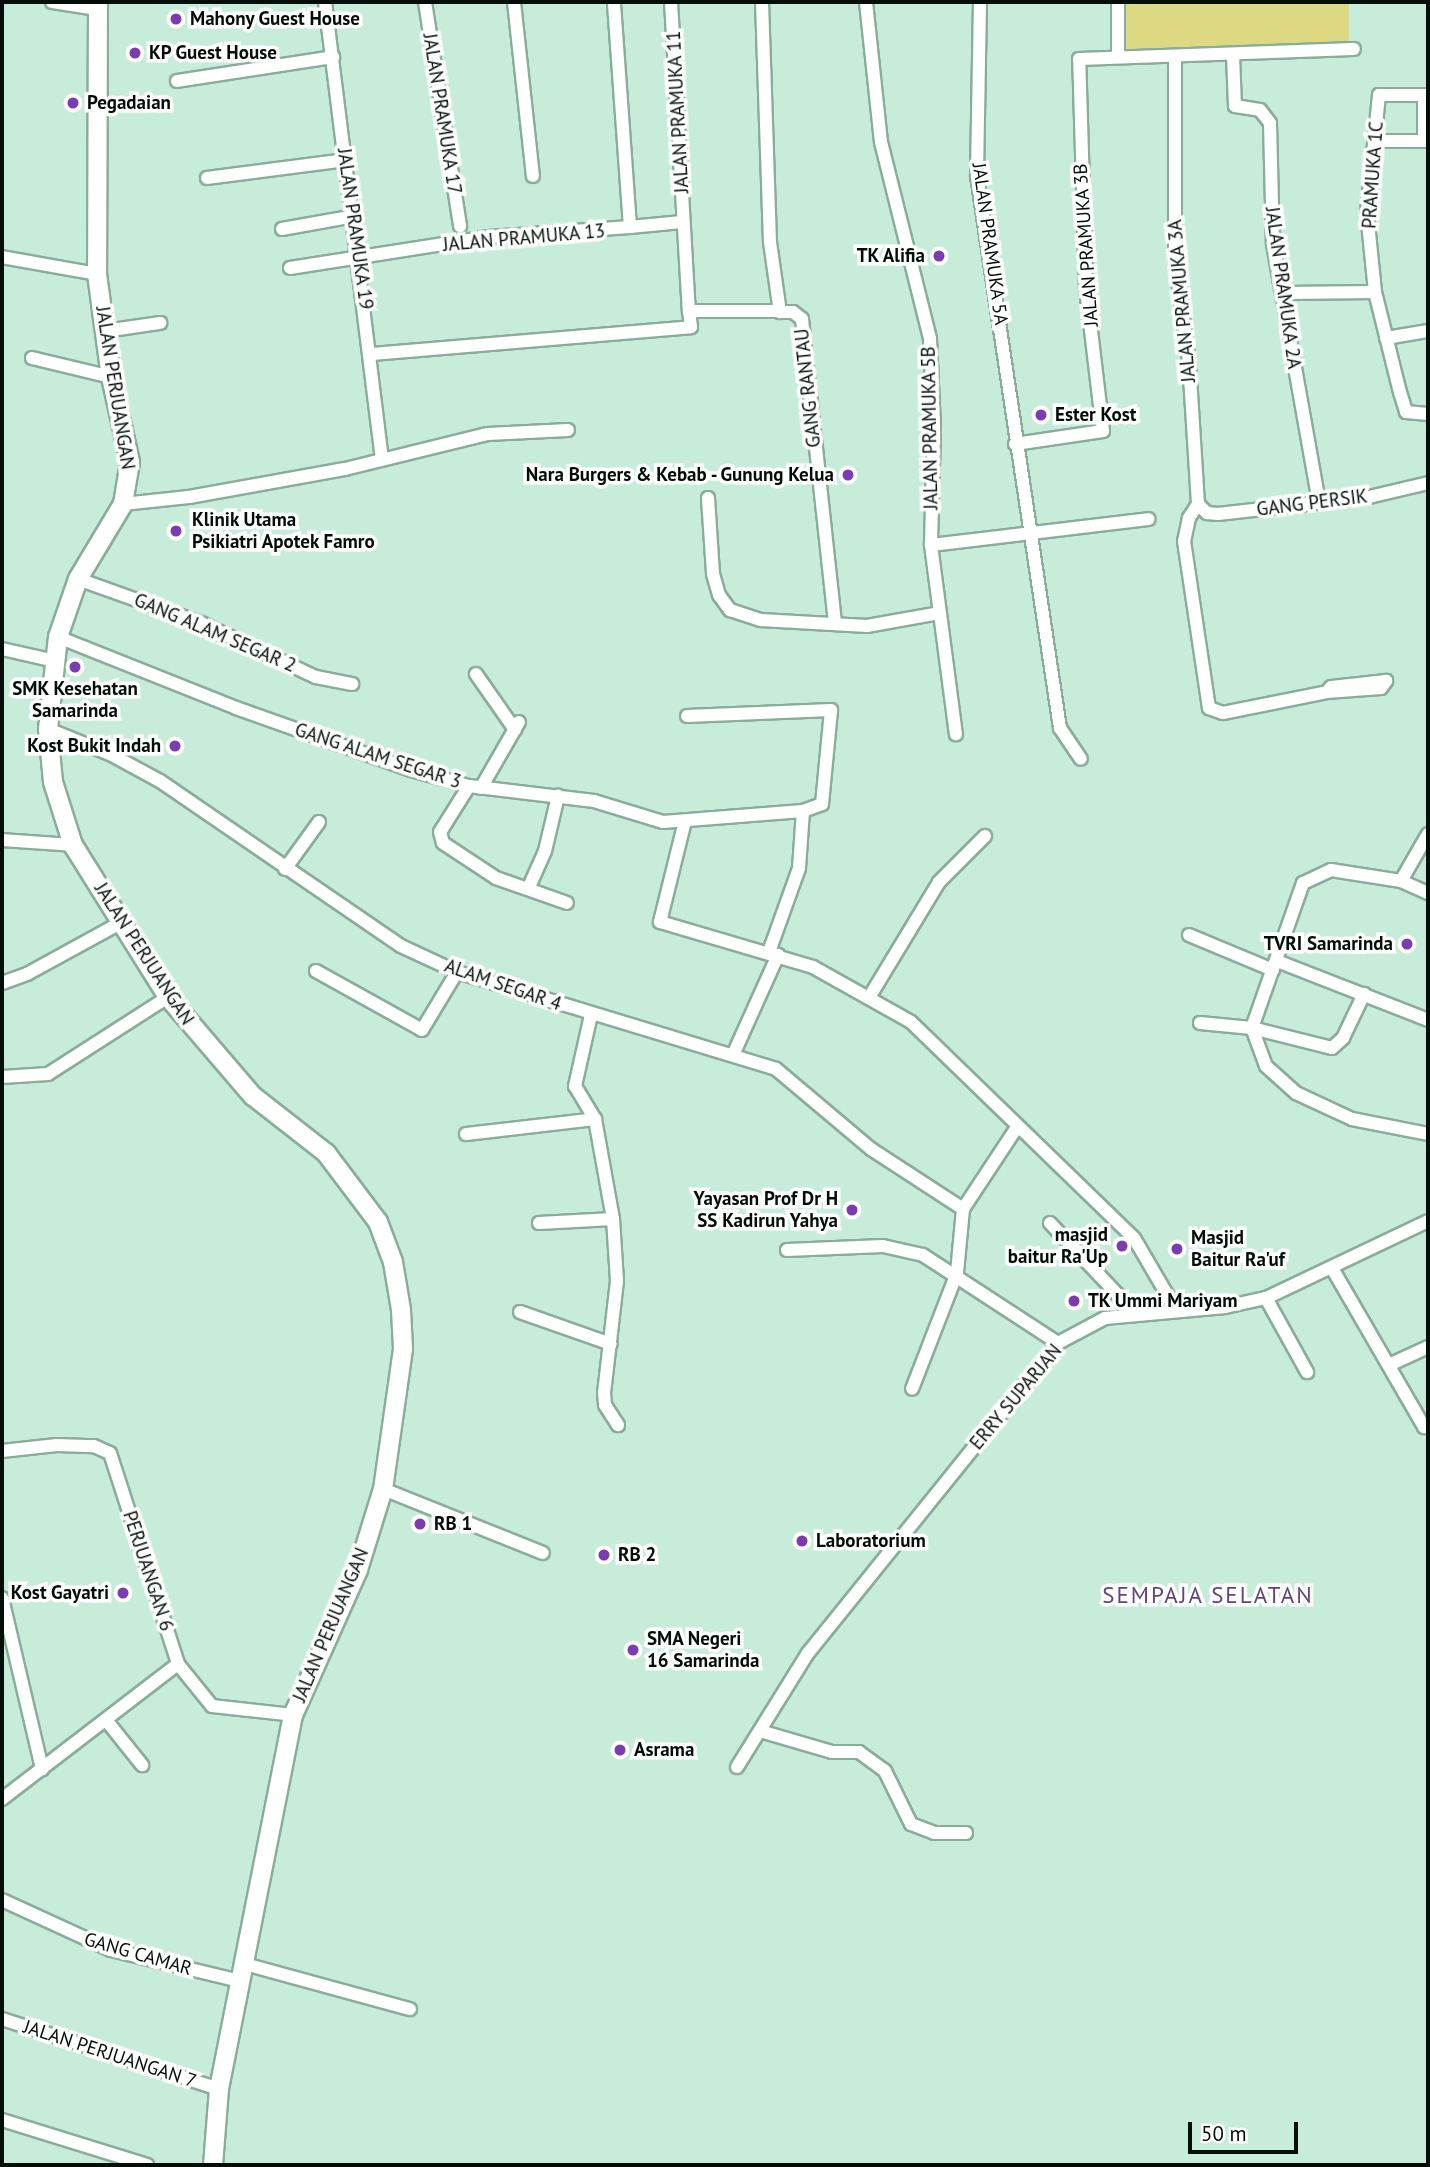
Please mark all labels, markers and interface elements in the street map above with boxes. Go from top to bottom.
place label: Mahony Guest House [190,8,361,30]
marker: Mahony Guest House [168,11,184,27]
street label: JALAN PRAMUKA 11 [662,30,694,194]
street label: JALAN PRAMUKA 17 [418,32,466,196]
place label: KP Guest House [149,42,278,64]
marker: KP Guest House [127,45,143,61]
place label: Pegadaian [87,92,171,114]
marker: Pegadaian [65,95,81,111]
street label: PRAMUKA 1C [1358,120,1388,230]
street label: JALAN PRAMUKA 19 [332,146,378,312]
street label: JALAN PRAMUKA 5A [967,161,1013,327]
street label: JALAN PRAMUKA 3B [1069,162,1103,328]
street label: JALAN PRAMUKA 2A [1260,205,1306,371]
street label: JALAN PRAMUKA 3A [1163,218,1201,384]
street label: JALAN PRAMUKA 13 [442,220,606,256]
place label: TK Alifia [855,245,925,267]
marker: TK Alifia [931,248,947,264]
street label: JALAN PERJUANGAN [91,305,139,471]
street label: GANG RANTAU [790,327,826,449]
street label: JALAN PRAMUKA 5B [917,346,943,510]
place label: Ester Kost [1055,404,1136,426]
marker: Ester Kost [1033,407,1049,423]
place label: Nara Burgers & Kebab - Gunung Kelua [523,464,834,486]
marker: Nara Burgers & Kebab - Gunung Kelua [840,467,856,483]
street label: GANG PERSIK [1255,485,1369,521]
place label: Klinik Utama Psikiatri Apotek Famro [192,509,376,553]
marker: Klinik Utama Psikiatri Apotek Famro [166,521,186,541]
street label: GANG ALAM SEGAR 2 [130,588,300,678]
marker: SMK Kesehatan Samarinda [67,659,83,675]
place label: SMK Kesehatan Samarinda [12,678,138,722]
street label: GANG ALAM SEGAR 3 [292,718,464,794]
place label: Kost Bukit Indah [27,735,161,757]
marker: Kost Bukit Indah [167,738,183,754]
street label: JALAN PERJUANGAN [90,879,198,1029]
place label: TVRI Samarinda [1264,933,1393,955]
marker: TVRI Samarinda [1399,936,1415,952]
street label: ALAM SEGAR 4 [442,954,564,1016]
place label: Yayasan Prof Dr H SS Kadirun Yahya [694,1188,838,1232]
marker: Yayasan Prof Dr H SS Kadirun Yahya [844,1202,860,1218]
place label: masjid baitur Ra'Up [1008,1224,1108,1268]
place label: Masjid Baitur Ra'uf [1191,1227,1285,1271]
marker: masjid baitur Ra'Up [1114,1238,1130,1254]
marker: Masjid Baitur Ra'uf [1169,1241,1185,1257]
place label: TK Ummi Mariyam [1088,1290,1238,1312]
marker: TK Ummi Mariyam [1066,1293,1082,1309]
street label: ERRY SUPARJAN [965,1339,1067,1455]
street label: PERJUANGAN 6 [118,1508,178,1634]
place label: RB 1 [434,1513,472,1535]
marker: RB 1 [412,1516,428,1532]
place label: Laboratorium [816,1530,926,1552]
marker: Laboratorium [794,1533,810,1549]
place label: RB 2 [618,1544,656,1566]
street label: JALAN PERJUANGAN [288,1545,374,1705]
marker: RB 2 [596,1547,612,1563]
district label: SEMPAJA SELATAN [1104,1581,1312,1609]
place label: Kost Gayatri [11,1582,109,1604]
marker: Kost Gayatri [115,1585,131,1601]
place label: SMA Negeri 16 Samarinda [647,1628,759,1672]
marker: SMA Negeri 16 Samarinda [625,1642,641,1658]
place label: Asrama [634,1739,694,1761]
marker: Asrama [612,1742,628,1758]
street label: GANG CAMAR [81,1928,195,1980]
street label: JALAN PERJUANGAN 7 [21,2015,199,2093]
scale bar [1192,2108,1302,2152]
text: 50 m [1201,2120,1247,2147]

